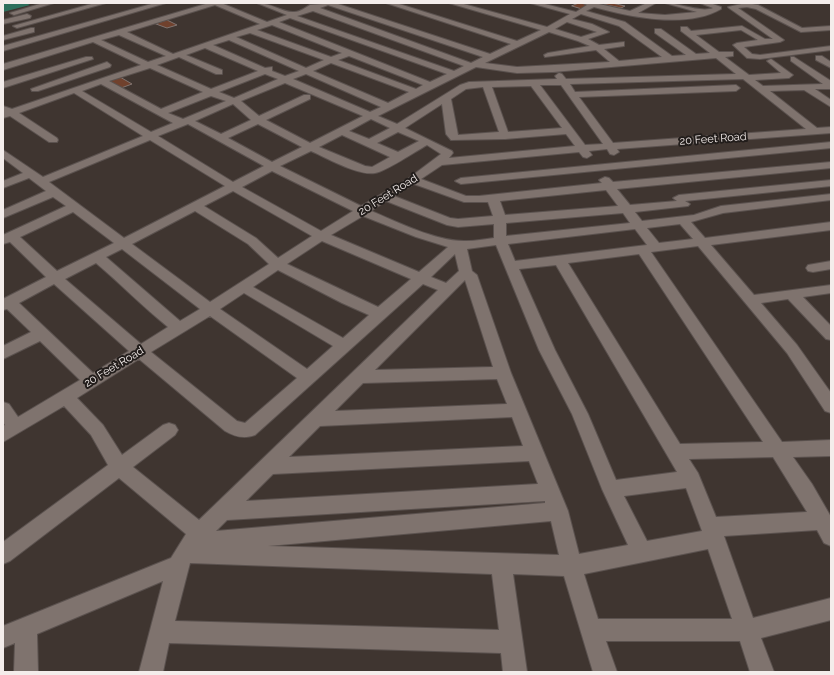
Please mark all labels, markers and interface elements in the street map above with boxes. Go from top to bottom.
street label: 20 Feet Road [679,130,747,148]
street label: 20 Feet Road [356,172,420,218]
street label: 20 Feet Road [82,344,146,390]

